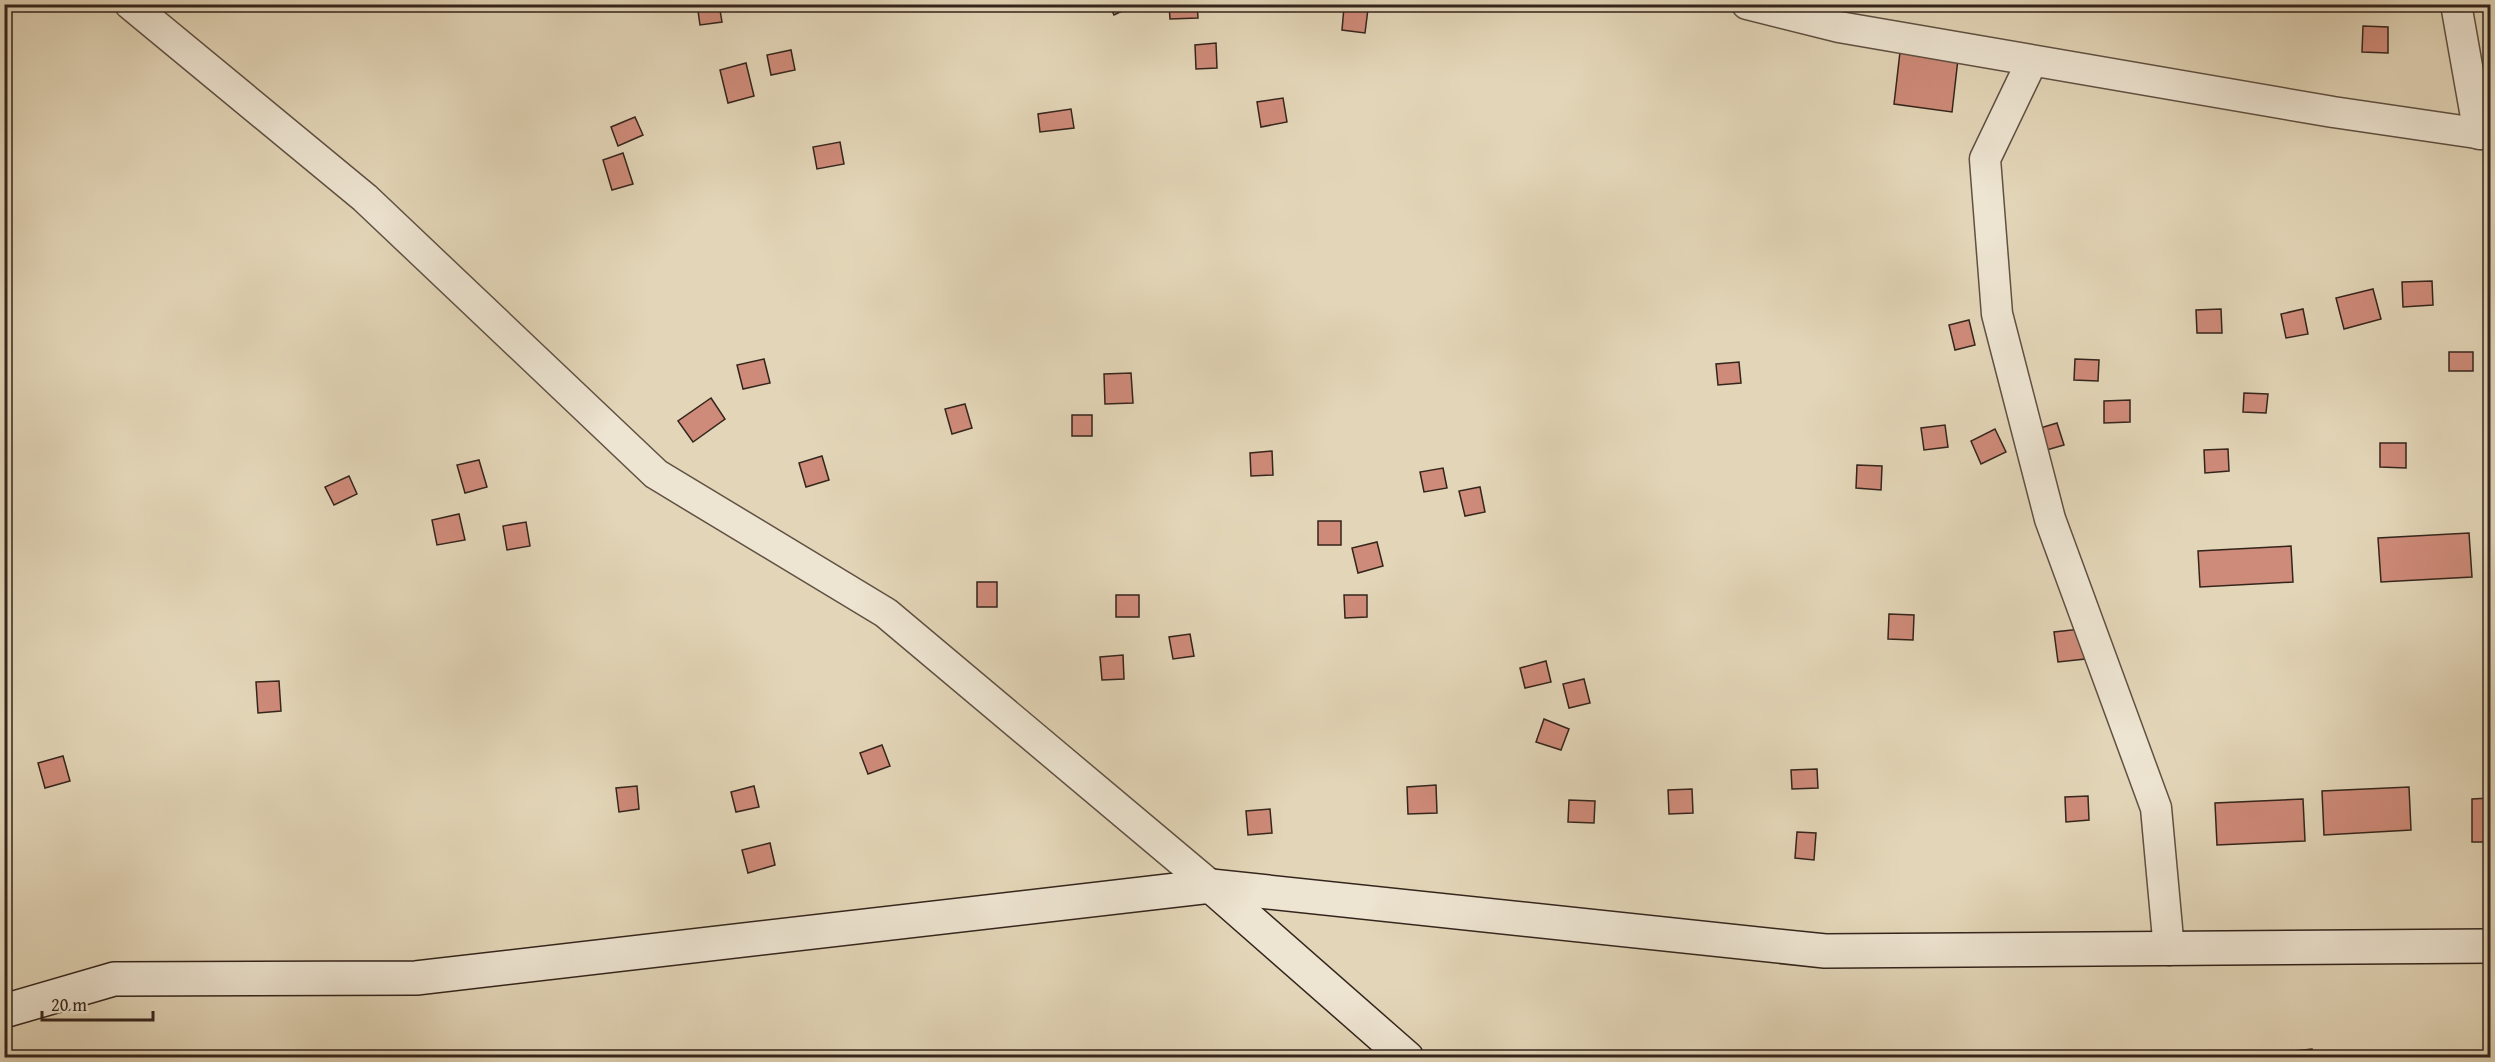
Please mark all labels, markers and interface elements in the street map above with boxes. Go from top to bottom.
scale bar [42,984,153,1022]
text: 20 m [51,991,87,1018]

